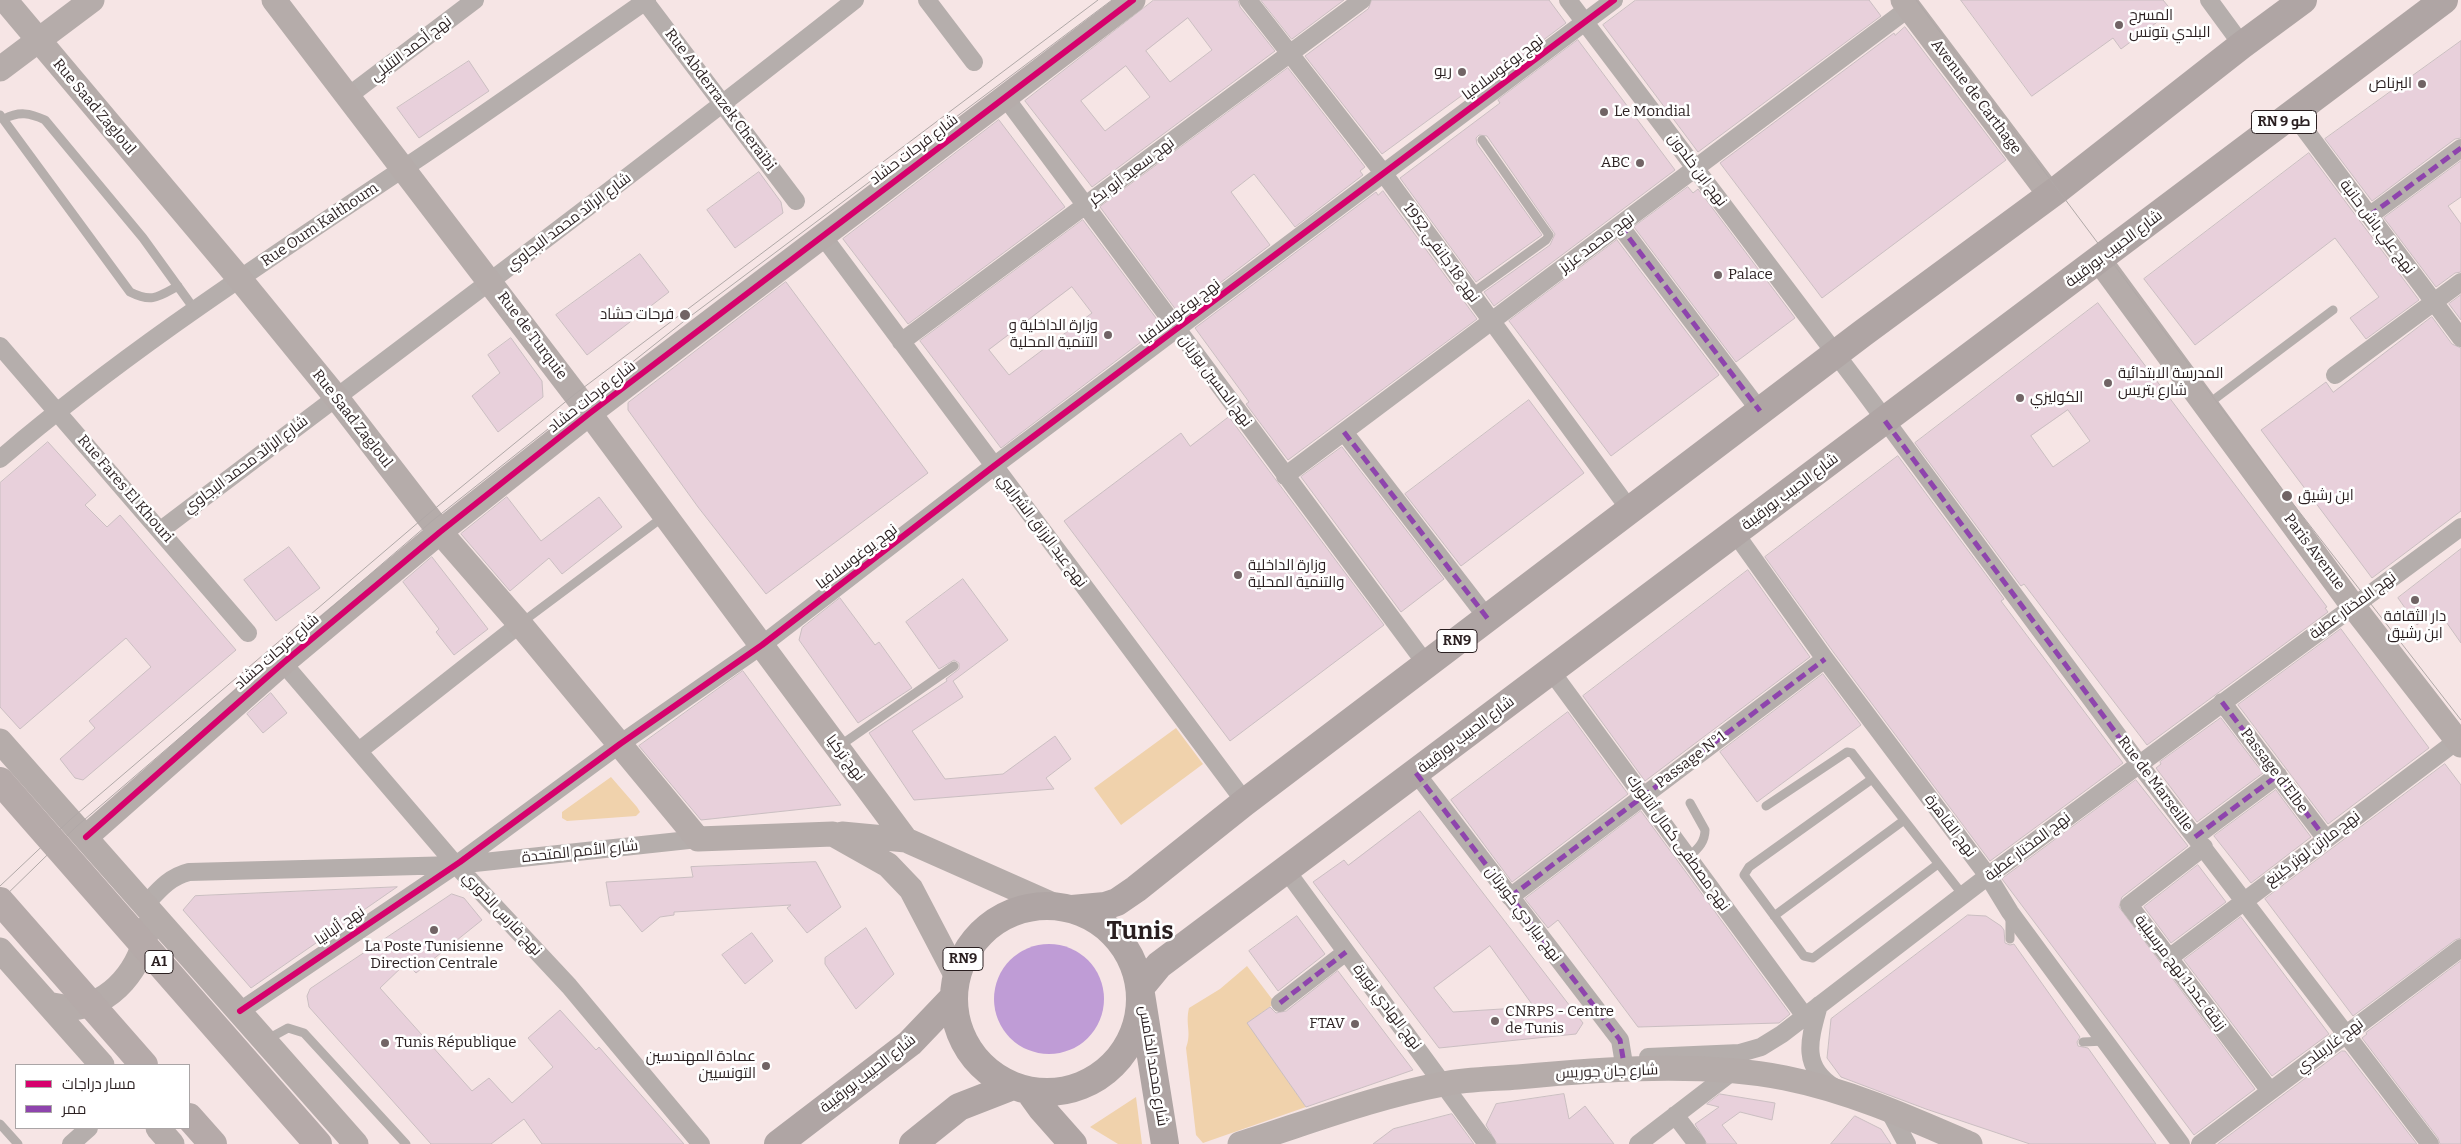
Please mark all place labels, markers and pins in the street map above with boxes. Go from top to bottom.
place label: المسرح البلدي بتونس [2129,7,2210,42]
marker: المسرح البلدي بتونس [2113,19,2125,31]
place label: ريو [1434,63,1452,81]
marker: ريو [1456,66,1468,78]
place label: البرناص [2369,75,2412,93]
marker: البرناص [2416,78,2428,90]
place label: Le Mondial [1614,103,1690,121]
marker: Le Mondial [1598,106,1610,118]
place label: ABC [1601,154,1630,172]
marker: ABC [1634,157,1646,169]
place label: Palace [1728,266,1773,284]
marker: Palace [1712,269,1724,281]
place label: فرحات حشاد [600,306,674,324]
marker: فرحات حشاد [678,308,692,322]
place label: وزارة الداخلية و التنمية المحلية [1009,317,1098,352]
marker: وزارة الداخلية و التنمية المحلية [1102,329,1114,341]
place label: المدرسة الابتدائية شارع بتريس [2118,365,2224,400]
marker: المدرسة الابتدائية شارع بتريس [2102,377,2114,389]
place label: الكوليزي [2030,389,2083,407]
marker: الكوليزي [2014,392,2026,404]
place label: ابن رشيق [2298,487,2354,505]
marker: ابن رشيق [2280,489,2294,503]
place label: وزارة الداخلية والتنمية المحلية [1248,557,1344,592]
marker: وزارة الداخلية والتنمية المحلية [1232,569,1244,581]
marker: دار الثقافة ابن رشيق [2409,594,2421,606]
place label: دار الثقافة ابن رشيق [2384,608,2446,643]
marker: La Poste Tunisienne Direction Centrale [428,924,440,936]
place label: La Poste Tunisienne Direction Centrale [365,938,503,973]
place label: CNRPS - Centre de Tunis [1505,1003,1614,1038]
place label: FTAV [1309,1015,1345,1033]
marker: CNRPS - Centre de Tunis [1489,1015,1501,1027]
marker: FTAV [1349,1018,1361,1030]
place label: Tunis République [395,1034,517,1052]
marker: Tunis République [379,1037,391,1049]
place label: عمادة المهندسين التونسيين [646,1048,756,1083]
marker: عمادة المهندسين التونسيين [760,1060,772,1072]

